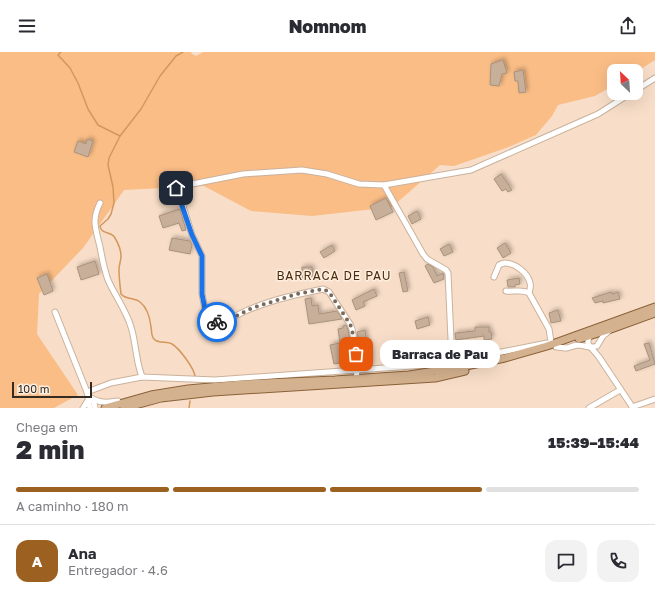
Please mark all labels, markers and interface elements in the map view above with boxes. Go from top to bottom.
icon: menu [16,15,38,37]
text: Nomnom [289,15,366,37]
icon: share [617,15,639,37]
north arrow [607,64,643,100]
map controls [607,64,643,100]
pin [159,171,193,205]
icon: home [165,177,187,199]
district label: BARRACA DE PAU [277,268,391,283]
courier [197,302,237,342]
icon: bike [206,311,228,333]
pin [339,337,373,371]
callout: Barraca de Pau [380,340,500,368]
icon: bag [345,343,367,365]
text: Barraca de Pau [392,346,488,362]
scale bar [12,380,92,399]
text: 100 m [18,382,49,395]
text: Chega em [16,419,78,435]
text: 15:39–15:44 [548,433,639,451]
text: 2 min [16,434,84,465]
text: A caminho · 180 m [16,498,129,514]
button: chat [545,540,587,582]
button: phone [597,540,639,582]
text: Ana [68,544,96,562]
text: A [32,552,42,570]
text: Entregador · 4.6 [68,562,168,578]

